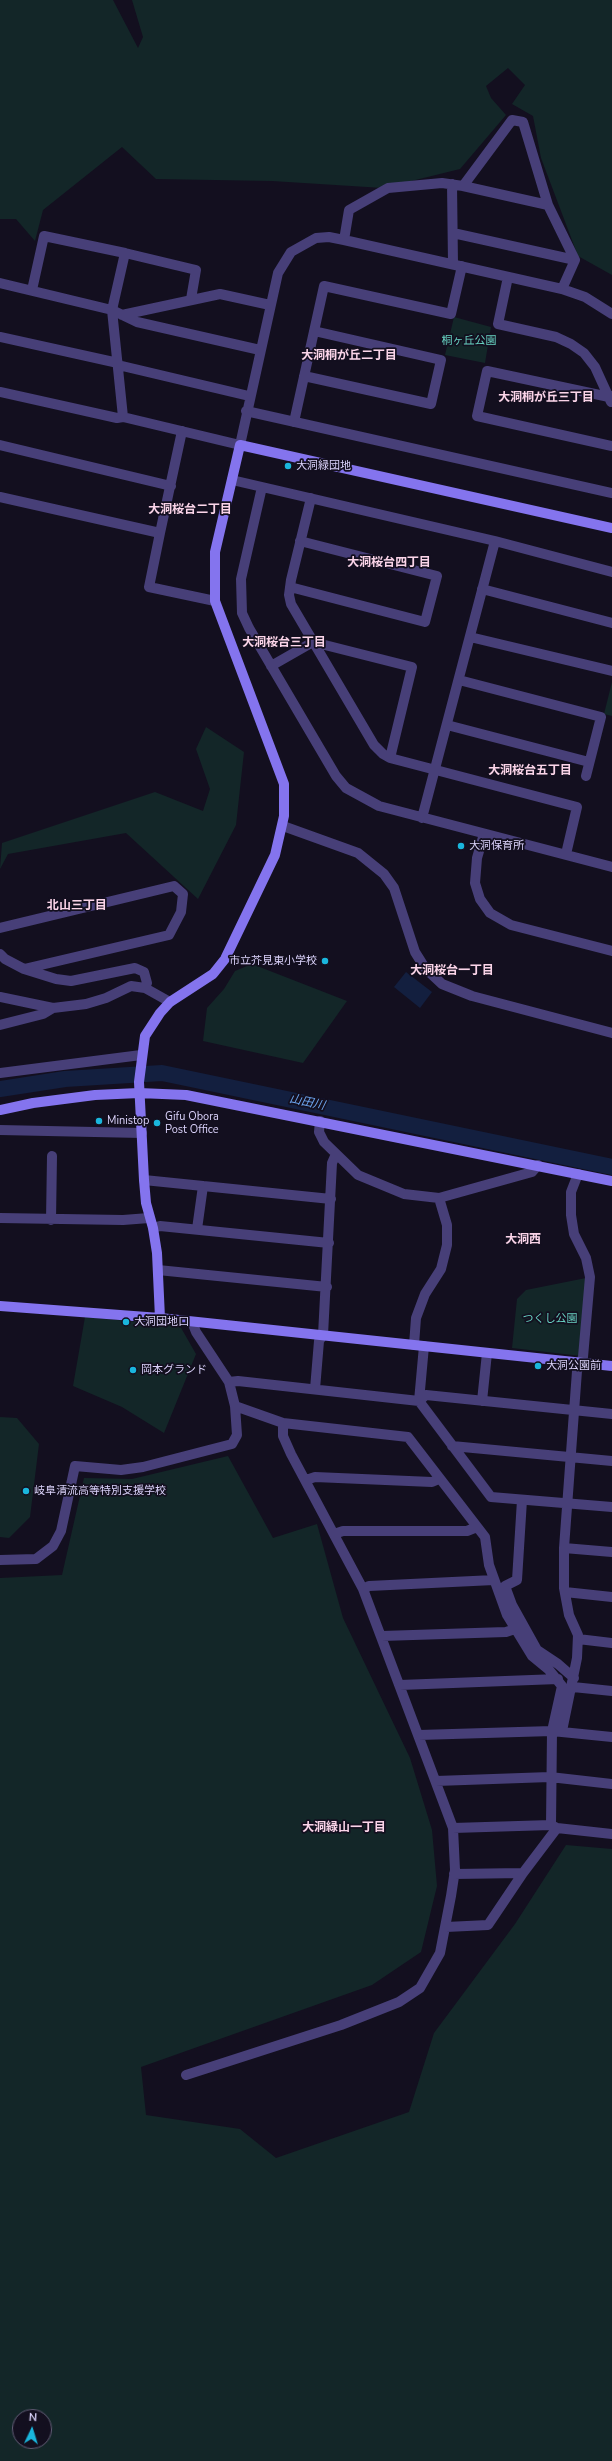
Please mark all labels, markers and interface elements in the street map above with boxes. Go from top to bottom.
park label: 桐ヶ丘公園 [442,334,496,348]
district label: 大洞桐が丘二丁目 [301,349,397,363]
district label: 大洞桐が丘三丁目 [498,391,594,405]
place label: 大洞緑団地 [296,459,351,473]
marker: 大洞緑団地 [283,461,293,471]
district label: 大洞桜台二丁目 [148,503,232,517]
district label: 大洞桜台四丁目 [347,556,431,570]
district label: 大洞桜台三丁目 [242,636,326,650]
district label: 大洞桜台五丁目 [488,764,572,778]
place label: 大洞保育所 [469,839,524,853]
marker: 大洞保育所 [456,841,466,851]
district label: 北山三丁目 [47,899,107,913]
place label: 市立芥見東小学校 [229,954,317,968]
marker: 市立芥見東小学校 [320,956,330,966]
district label: 大洞桜台一丁目 [410,964,494,978]
water label: 山田川 [288,1092,326,1114]
place label: Gifu Obora Post Office [165,1110,219,1136]
place label: Ministop [107,1114,149,1128]
marker: Ministop [94,1116,104,1126]
marker: Gifu Obora Post Office [152,1118,162,1128]
district label: 大洞西 [505,1233,541,1247]
park label: つくし公園 [523,1312,577,1326]
place label: 大洞団地口 [134,1315,189,1329]
marker: 大洞団地口 [121,1317,131,1327]
place label: 大洞公園前 [546,1359,601,1373]
marker: 大洞公園前 [533,1361,543,1371]
place label: 岡本グランド [141,1363,207,1377]
marker: 岡本グランド [128,1365,138,1375]
place label: 岐阜清流高等特別支援学校 [34,1484,166,1498]
marker: 岐阜清流高等特別支援学校 [21,1486,31,1496]
district label: 大洞緑山一丁目 [302,1821,386,1835]
north arrow [12,2409,52,2449]
text: N [28,2410,37,2425]

